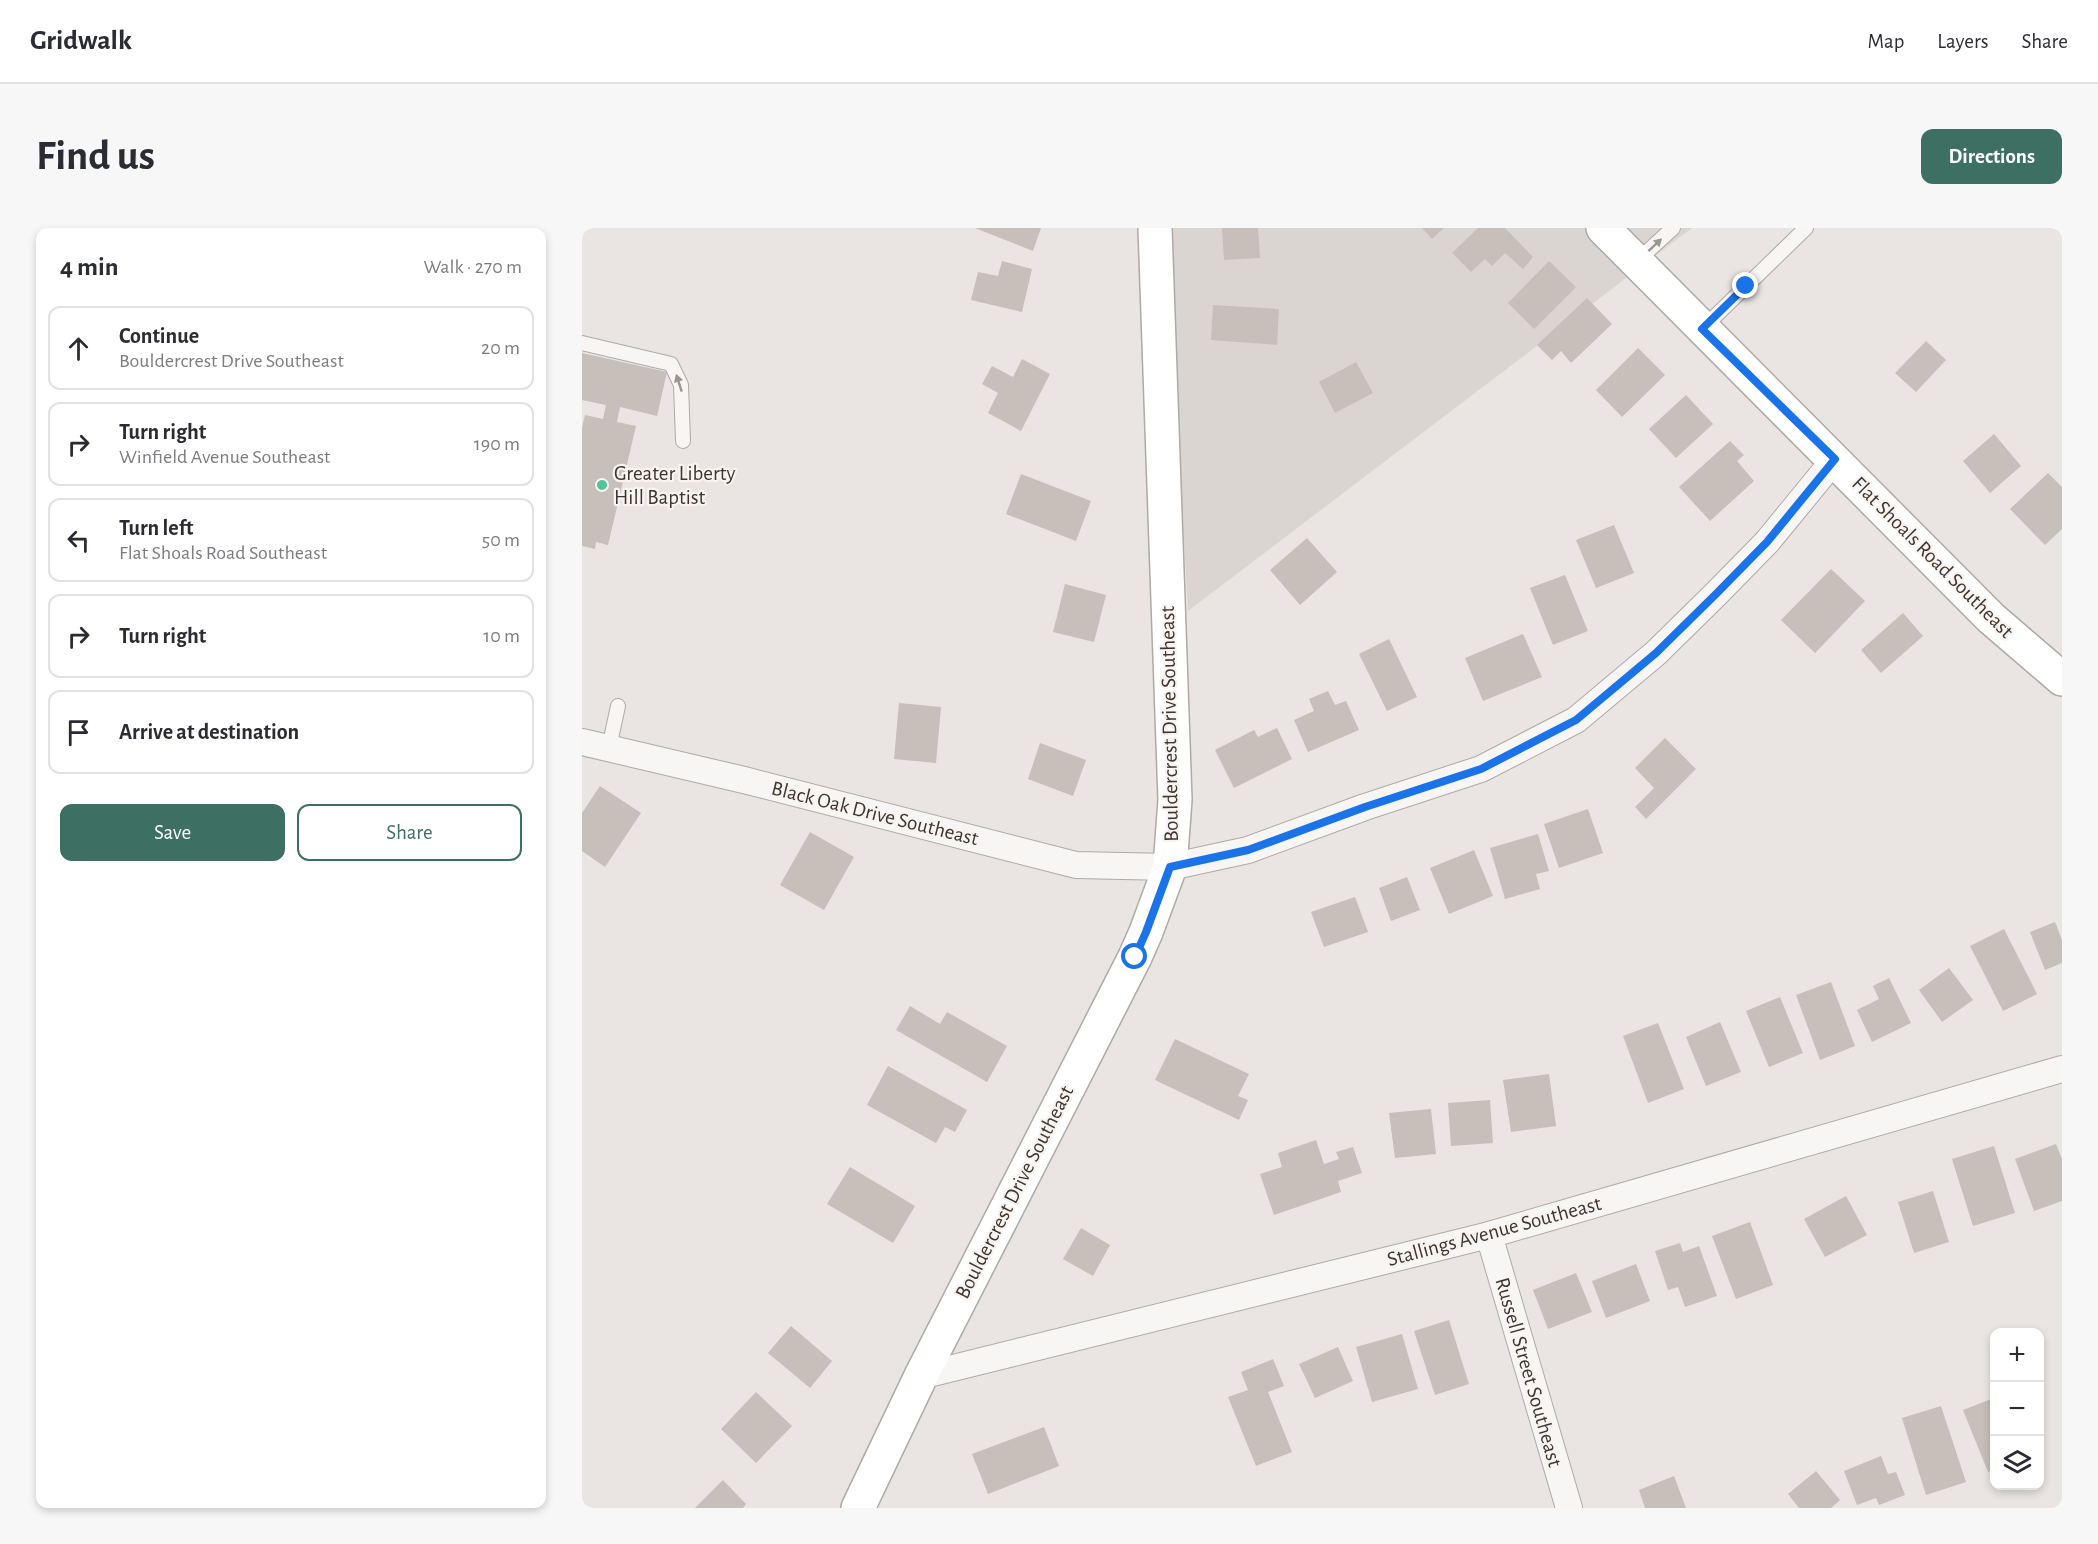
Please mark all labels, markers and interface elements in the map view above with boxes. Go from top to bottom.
text: Gridwalk [30,27,132,55]
text: Map [1868,31,1904,52]
text: Layers [1937,31,1988,52]
text: Share [2021,31,2068,52]
button: Directions [1921,129,2062,184]
text: Find us [36,135,155,177]
one-way arrow [1647,238,1662,252]
text: 4 min [60,254,119,280]
text: Walk · 270 m [423,257,522,277]
route end [1732,272,1758,298]
text: Continue [119,325,199,347]
icon: ahead [62,332,95,365]
text: 20 m [481,338,520,358]
text: Bouldercrest Drive Southeast [119,351,344,371]
one-way arrow [673,374,683,392]
text: Turn right [119,421,206,443]
icon: right [62,428,95,461]
text: 190 m [474,434,520,454]
text: Winfield Avenue Southeast [119,447,330,467]
place label: Greater Liberty Hill Baptist [614,463,735,508]
street label: Flat Shoals Road Southeast [1848,473,2018,642]
marker: Greater Liberty Hill Baptist [595,478,609,492]
text: Turn left [119,517,193,539]
icon: left [62,524,95,557]
text: 50 m [482,530,520,550]
text: Flat Shoals Road Southeast [119,543,327,563]
street label: Bouldercrest Drive Southeast [1157,606,1182,842]
icon: right [62,620,95,653]
text: Turn right [119,625,206,647]
text: 10 m [483,626,520,646]
icon: arrive [62,716,95,749]
text: Arrive at destination [119,721,299,743]
street label: Black Oak Drive Southeast [769,778,981,849]
button: Save [60,804,285,861]
button: Share [297,804,522,861]
route start [1121,943,1147,969]
street label: Bouldercrest Drive Southeast [952,1082,1078,1302]
street label: Stallings Avenue Southeast [1385,1193,1604,1270]
street label: Russell Street Southeast [1491,1275,1566,1469]
map controls [1990,1328,2044,1490]
button: + [1990,1328,2044,1382]
button: − [1990,1382,2044,1436]
button: layers [1990,1436,2044,1490]

